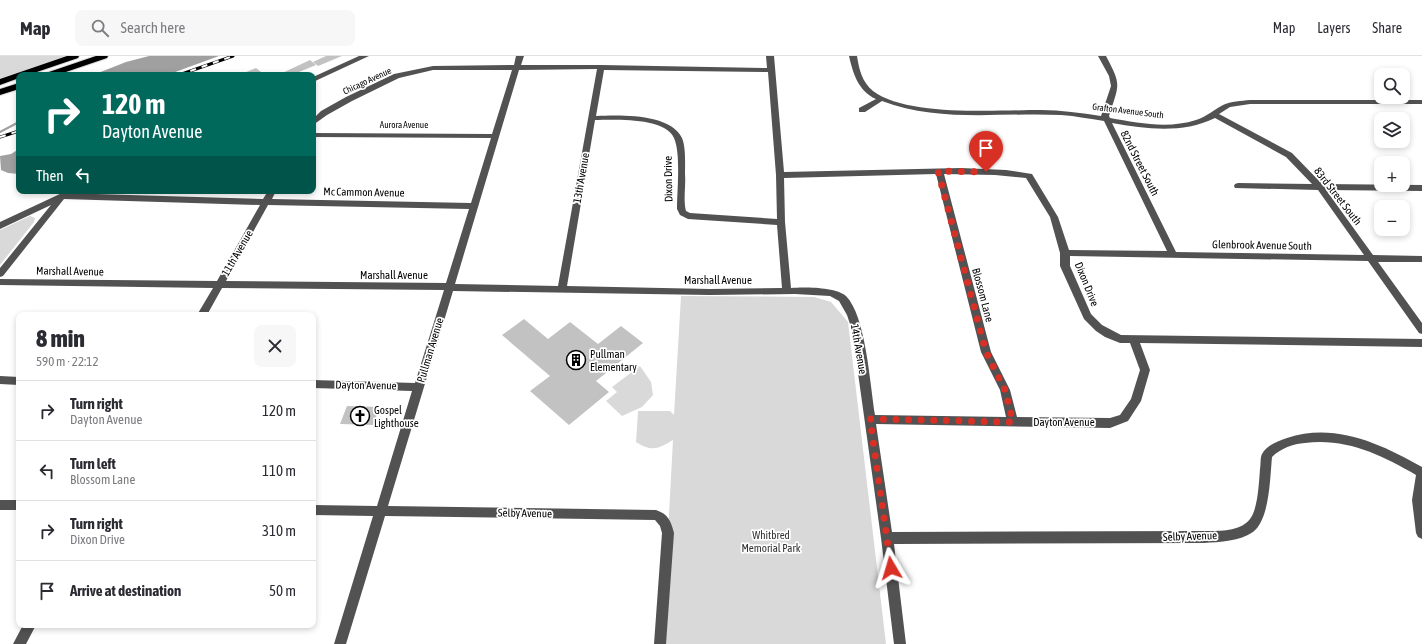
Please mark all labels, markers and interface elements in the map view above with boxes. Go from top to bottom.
search box [75,10,355,46]
text: Map [20,17,51,39]
icon: search [89,17,111,39]
text: Search here [121,19,185,36]
text: Map [1273,20,1295,36]
text: Layers [1317,20,1350,36]
text: Share [1372,20,1402,36]
street label: Chicago Avenue [341,65,393,97]
map controls [1374,68,1410,236]
button: search [1374,68,1410,104]
icon: right [36,88,88,140]
text: 120 m [102,88,165,120]
street label: Grafton Avenue South [1092,102,1164,120]
button: layers [1374,112,1410,148]
street label: Aurora Avenue [380,120,428,130]
text: Dayton Avenue [102,121,202,142]
street label: 82nd Street South [1118,128,1162,198]
pin [969,131,1003,172]
icon: arrive [975,137,997,159]
street label: 13th Avenue [571,152,591,204]
street label: Dixon Drive [662,156,674,202]
button: + [1374,156,1410,192]
icon: left [72,164,94,186]
street label: 83rd Street South [1312,165,1364,227]
text: Then [36,167,64,184]
street label: Mc Cammon Avenue [323,185,405,199]
button: − [1374,200,1410,236]
street label: 11th Avenue [219,228,255,278]
street label: Glenbrook Avenue South [1212,238,1312,252]
street label: Dixon Drive [1073,260,1101,308]
street label: Marshall Avenue [36,264,104,278]
street label: Blossom Lane [970,267,996,323]
street label: Marshall Avenue [360,269,428,281]
street label: Marshall Avenue [684,274,752,286]
street label: Pullman Avenue [414,316,446,384]
street label: 14th Avenue [849,323,869,375]
text: 8 min [36,325,85,352]
button: close [254,325,296,367]
place label: Pullman Elementary [590,348,637,373]
building icon: Pullman Elementary [565,349,587,371]
text: 590 m · 22:12 [36,354,99,369]
street label: Dayton Avenue [335,378,397,392]
text: Turn right [70,395,123,412]
icon: right [36,400,58,422]
text: 120 m [262,402,296,419]
place label: Gospel Lighthouse [374,404,419,429]
church icon: Gospel Lighthouse [349,405,371,427]
text: Dayton Avenue [70,412,142,427]
street label: Dayton Avenue [1033,416,1095,428]
text: Turn left [70,455,116,472]
icon: left [36,460,58,482]
text: 110 m [262,462,296,479]
text: Blossom Lane [70,472,135,487]
street label: Selby Avenue [498,507,552,519]
text: Turn right [70,515,123,532]
icon: right [36,520,58,542]
text: 310 m [262,522,296,539]
park label: Whitbred Memorial Park [741,529,801,554]
street label: Selby Avenue [1163,529,1217,543]
text: Dixon Drive [70,532,125,547]
position arrow [870,547,912,589]
icon: arrive [36,580,58,602]
text: Arrive at destination [70,582,181,599]
text: 50 m [269,582,296,599]

